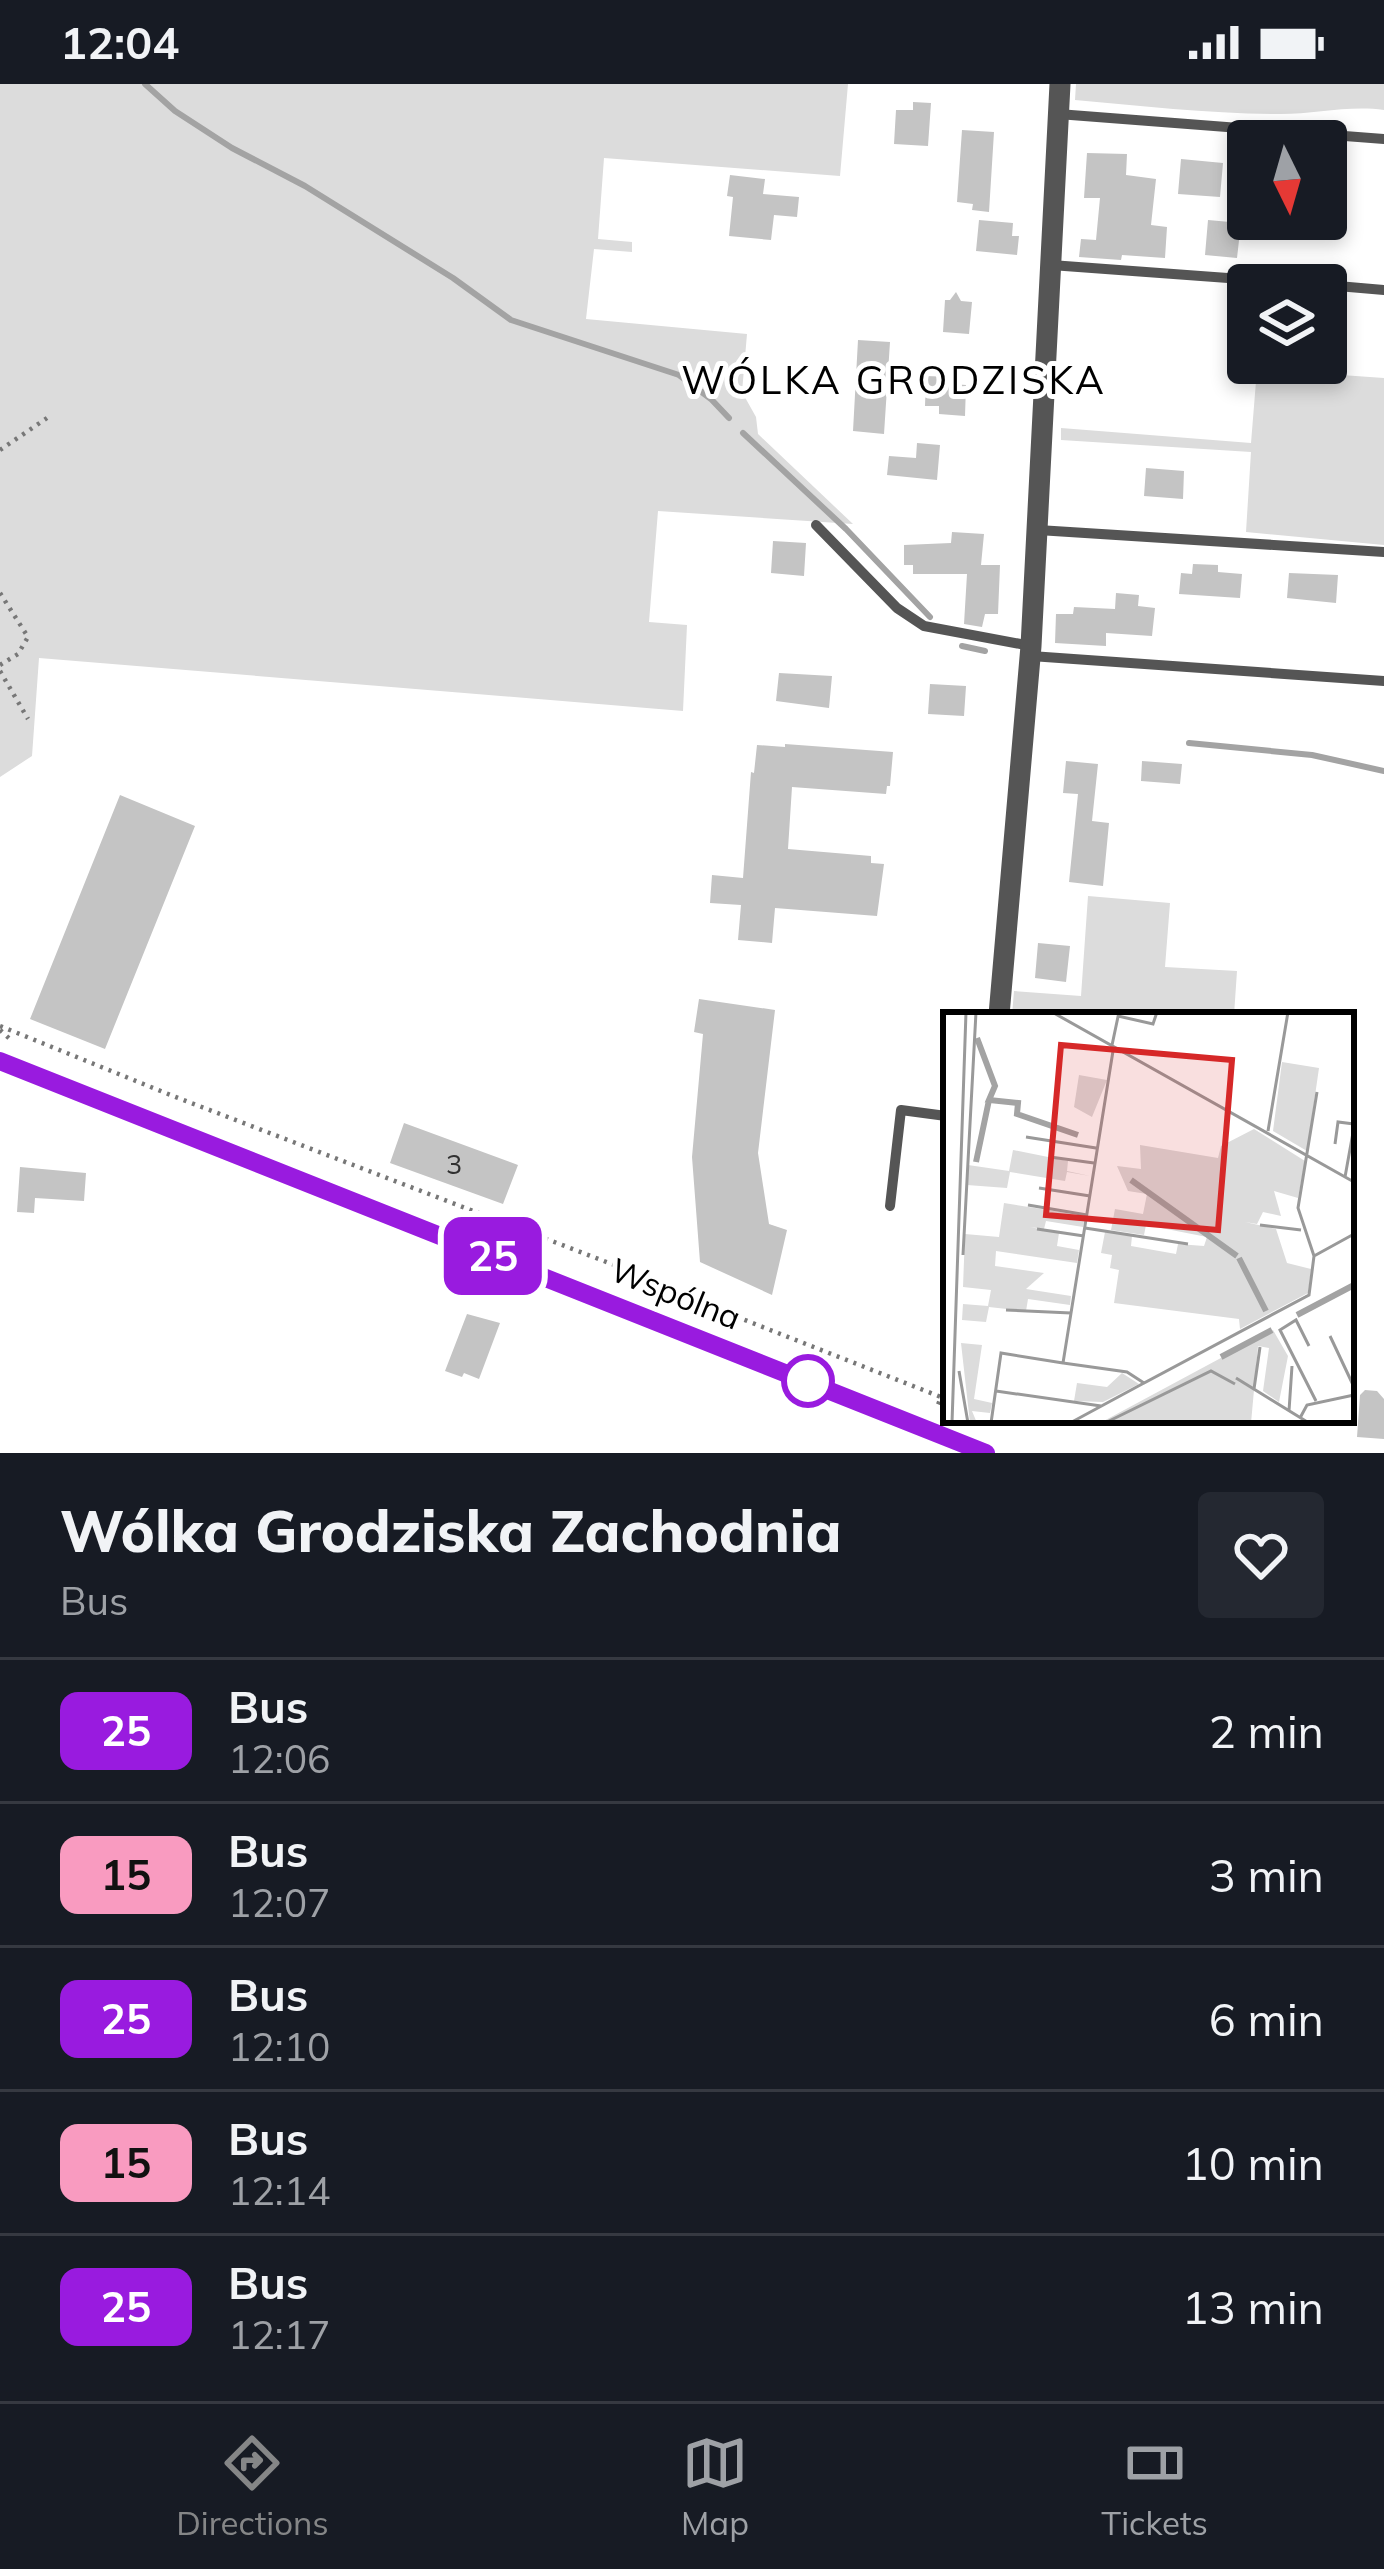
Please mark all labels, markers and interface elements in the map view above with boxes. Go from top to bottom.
text: 12:04 [60,14,179,70]
north arrow [1227,120,1347,240]
map controls [1227,120,1347,384]
button: layers [1227,264,1347,384]
district label: WÓLKA GRODZISKA [681,355,1107,404]
inset map [943,1012,1354,1423]
house number: 3 [446,1147,462,1181]
line badge: 25 [439,1217,547,1295]
text: 25 [468,1229,518,1282]
street label: Wspólna [605,1248,747,1338]
unlabelled marker [783,1356,833,1406]
button: heart [1198,1492,1324,1618]
text: Wólka Grodziska Zachodnia [60,1495,841,1566]
text: Bus [60,1576,128,1625]
text: Bus [228,1678,308,1734]
text: 2 min [1209,1703,1324,1759]
text: 25 [101,1704,151,1757]
text: 12:06 [228,1734,331,1783]
text: Bus [228,1822,308,1878]
text: 3 min [1209,1847,1324,1903]
text: 15 [101,1848,151,1901]
text: 12:07 [228,1878,331,1927]
text: Bus [228,1966,308,2022]
text: 6 min [1209,1991,1324,2047]
text: 25 [101,1992,151,2045]
text: 12:10 [228,2022,331,2071]
text: Bus [228,2110,308,2166]
text: 10 min [1182,2135,1324,2191]
text: 15 [101,2136,151,2189]
text: 12:14 [228,2166,331,2215]
text: Bus [228,2254,308,2310]
text: 13 min [1182,2279,1324,2335]
text: 25 [101,2280,151,2333]
text: 12:17 [228,2310,331,2359]
tab: Directions [176,2430,329,2543]
tab: Map [681,2430,749,2543]
tab: Tickets [1101,2430,1208,2543]

